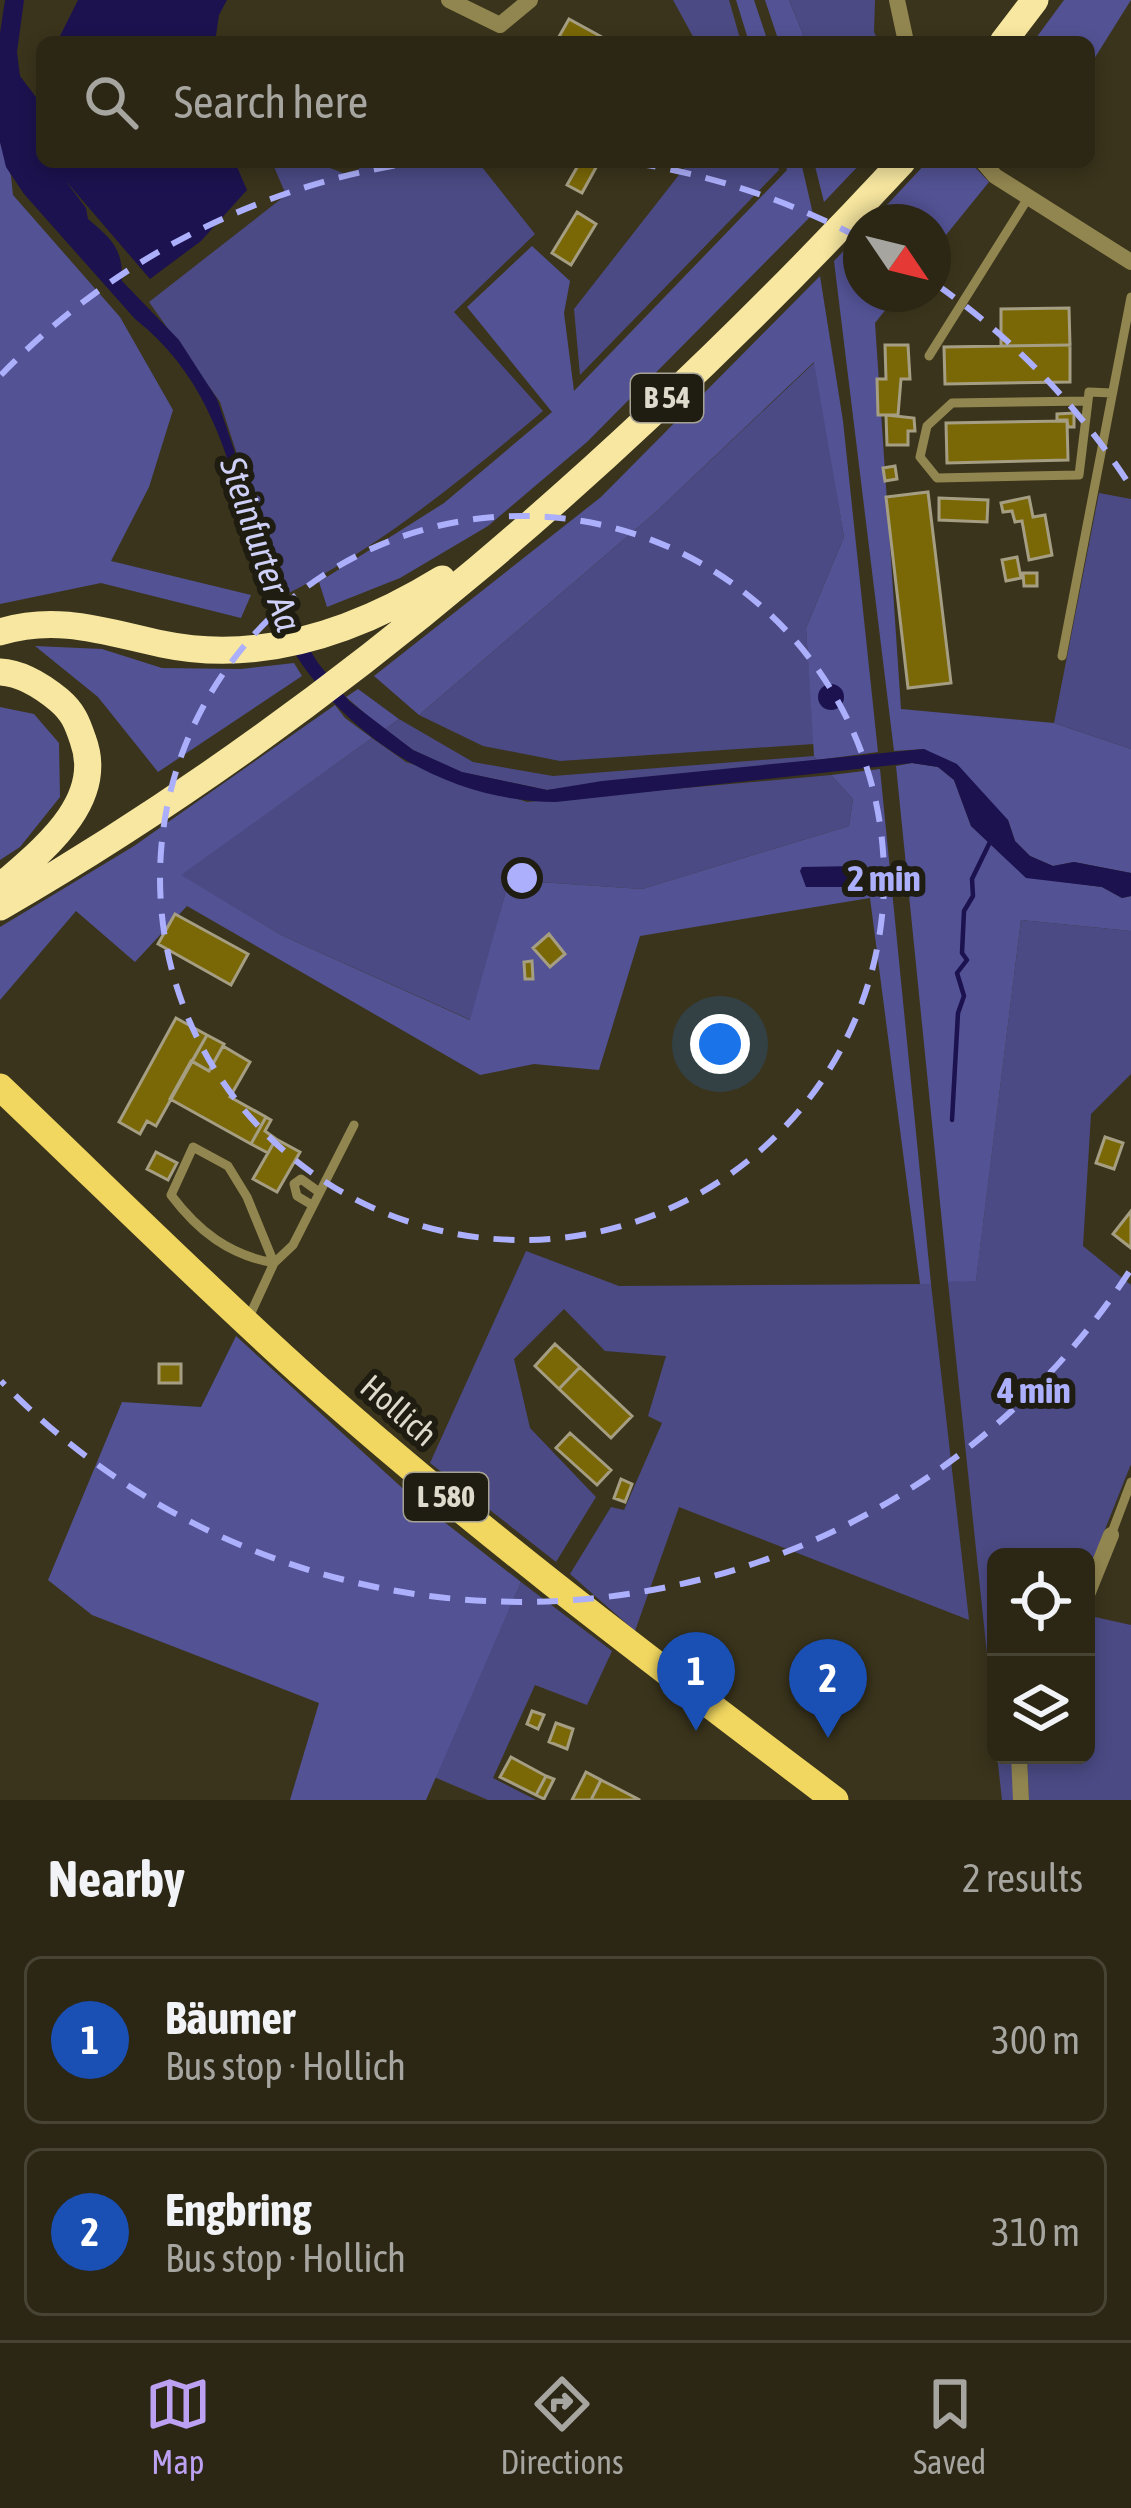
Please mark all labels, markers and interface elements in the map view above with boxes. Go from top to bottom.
search box [36,36,1095,168]
icon: search [78,69,144,135]
text: Search here [174,76,368,128]
north arrow [843,204,951,312]
road number: B 54 [631,374,703,422]
water label: Steinfurter Aa [211,451,310,637]
centre of rings [501,857,543,899]
text: 2 min [847,857,921,899]
your location [690,1014,750,1074]
street label: Hollich [353,1367,445,1453]
text: 4 min [996,1369,1071,1411]
road number: L 580 [404,1473,488,1521]
map controls [987,1548,1095,1764]
button: locate [987,1548,1095,1656]
pin: 1 [657,1632,735,1731]
pin: 2 [789,1639,867,1738]
button: layers [987,1656,1095,1764]
text: Nearby [48,1849,185,1908]
text: 2 results [962,1856,1083,1900]
text: Bäumer [165,1992,295,2044]
text: 1 [81,2018,99,2062]
text: 300 m [992,2018,1080,2062]
text: Bus stop · Hollich [165,2044,406,2088]
text: Engbring [165,2184,311,2236]
text: 2 [81,2210,99,2254]
text: 310 m [992,2210,1080,2254]
text: Bus stop · Hollich [165,2236,406,2280]
tab: Map [145,2371,211,2481]
tab: Directions [500,2371,624,2481]
tab: Saved [913,2371,986,2481]

